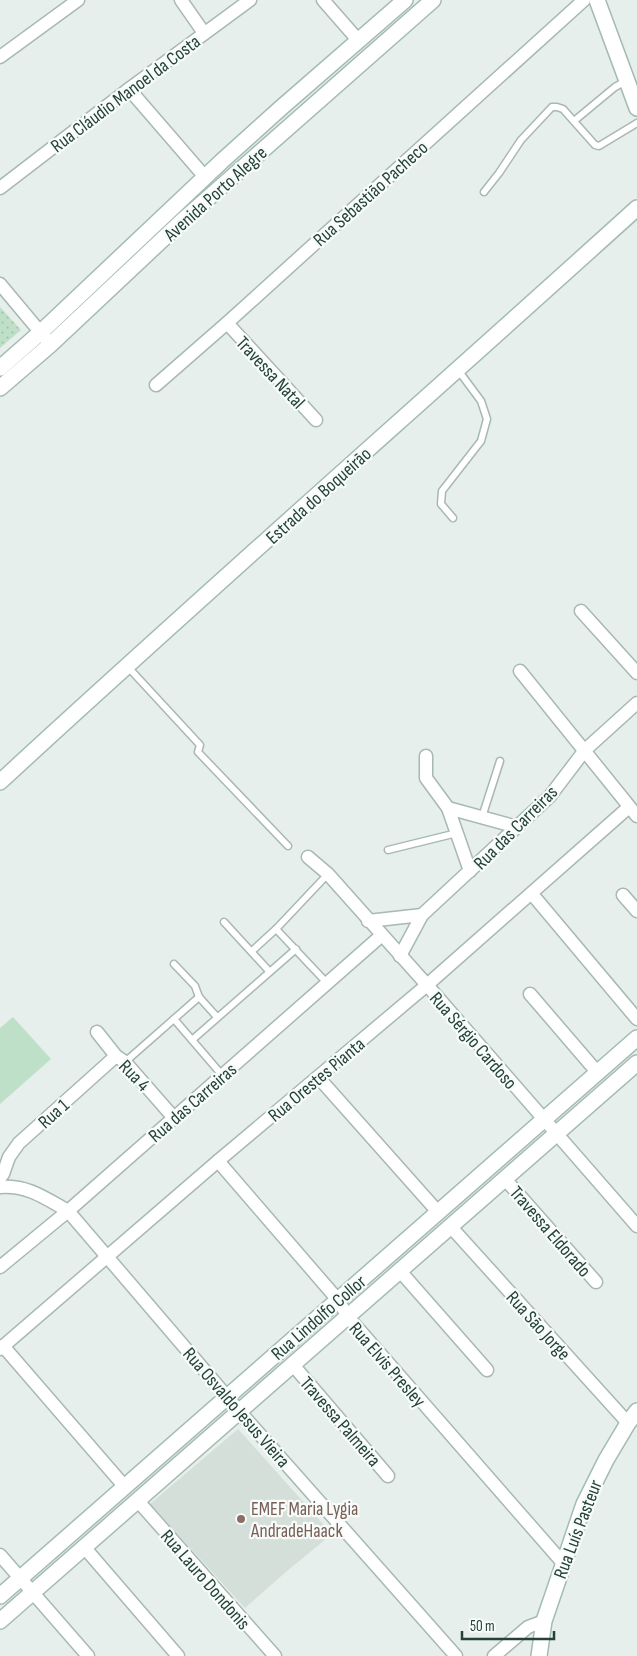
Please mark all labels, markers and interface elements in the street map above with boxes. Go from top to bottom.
street label: Rua Cláudio Manoel da Costa [47,30,205,158]
street label: Rua Sebastião Pacheco [309,137,433,252]
street label: Avenida Porto Alegre [159,142,272,247]
street label: Travessa Natal [231,332,309,414]
street label: Estrada do Boqueirão [262,443,376,549]
street label: Rua das Carreiras [469,781,563,875]
street label: Rua Sérgio Cardoso [424,988,521,1094]
street label: Rua Orestes Pianta [264,1033,370,1127]
street label: Rua 4 [113,1055,154,1097]
street label: Rua das Carreiras [144,1058,242,1148]
street label: Rua 1 [34,1094,74,1134]
street label: Travessa Eldorado [504,1182,595,1282]
street label: Rua Lindolfo Collor [267,1270,372,1366]
street label: Rua São Jorge [501,1287,575,1365]
street label: Rua Elvis Presley [344,1318,430,1413]
street label: Rua Osvaldo Jesus Vieira [177,1343,294,1473]
street label: Travessa Palmeira [295,1372,385,1472]
street label: Rua Luís Pasteur [549,1476,608,1582]
place label: EMEF Maria Lygia AndradeHaack [250,1498,358,1543]
marker: EMEF Maria Lygia AndradeHaack [235,1513,247,1525]
street label: Rua Lauro Dondonis [155,1525,255,1635]
scale bar [462,1608,554,1640]
text: 50 m [470,1617,495,1636]

